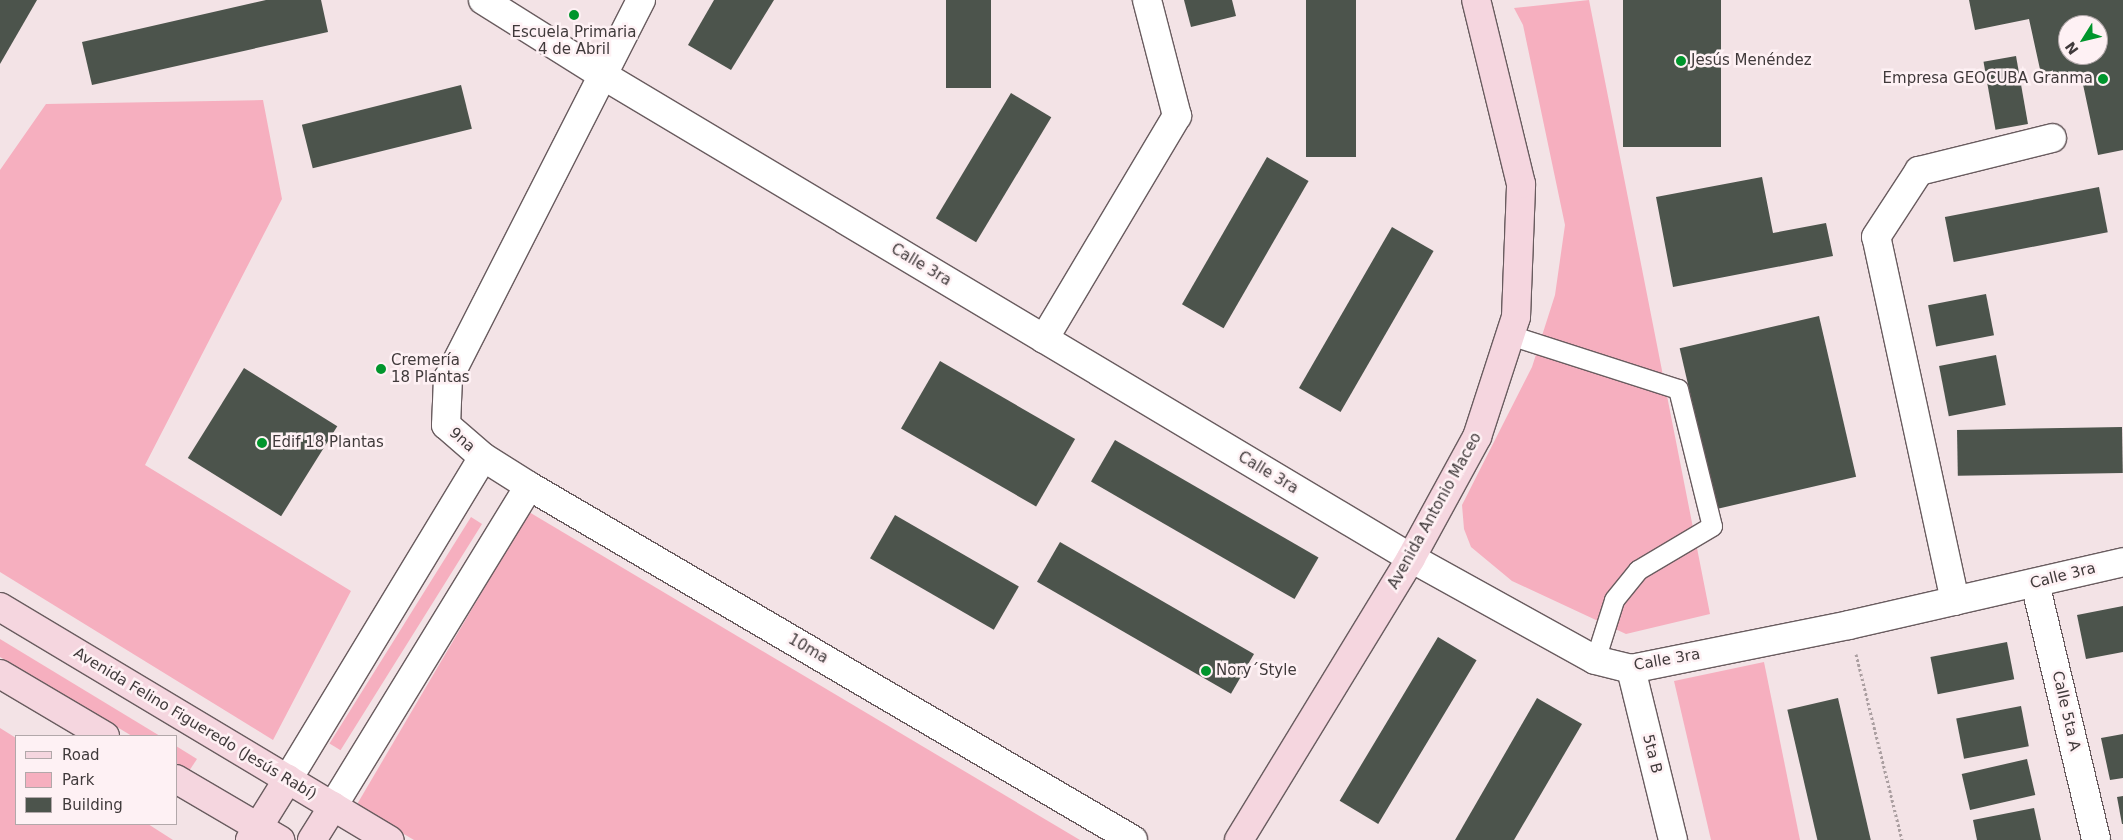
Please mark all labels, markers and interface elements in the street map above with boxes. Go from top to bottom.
marker: Escuela Primaria 4 de Abril [568,9,580,21]
north arrow [2058,15,2108,65]
place label: Escuela Primaria 4 de Abril [512,23,636,58]
text: N [2062,39,2082,58]
place label: Jesús Menéndez [1691,52,1812,70]
marker: Jesús Menéndez [1675,55,1687,67]
place label: Empresa GEOCUBA Granma [1883,70,2093,88]
marker: Empresa GEOCUBA Granma [2097,73,2109,85]
street label: Calle 3ra [888,240,954,290]
place label: Cremería 18 Plantas [391,351,470,386]
marker: Cremería 18 Plantas [375,363,387,375]
street label: 9na [445,424,479,456]
street label: Avenida Antonio Maceo [1384,430,1486,592]
place label: Edif 18 Plantas [272,434,384,452]
marker: Edif 18 Plantas [256,437,268,449]
street label: Calle 3ra [1235,448,1301,498]
street label: Calle 3ra [2028,559,2098,593]
street label: 10ma [785,630,831,668]
street label: Avenida Felino Figueredo (Jesús Rabí) [70,644,320,804]
street label: Calle 3ra [1632,645,1702,675]
place label: Nory´Style [1216,662,1297,680]
marker: Nory´Style [1200,665,1212,677]
street label: Calle 5ta A [2048,669,2084,753]
street label: 5ta B [1638,733,1666,775]
legend [15,735,178,825]
text: Road [62,746,100,764]
text: Park [62,771,94,789]
text: Building [62,796,123,814]

